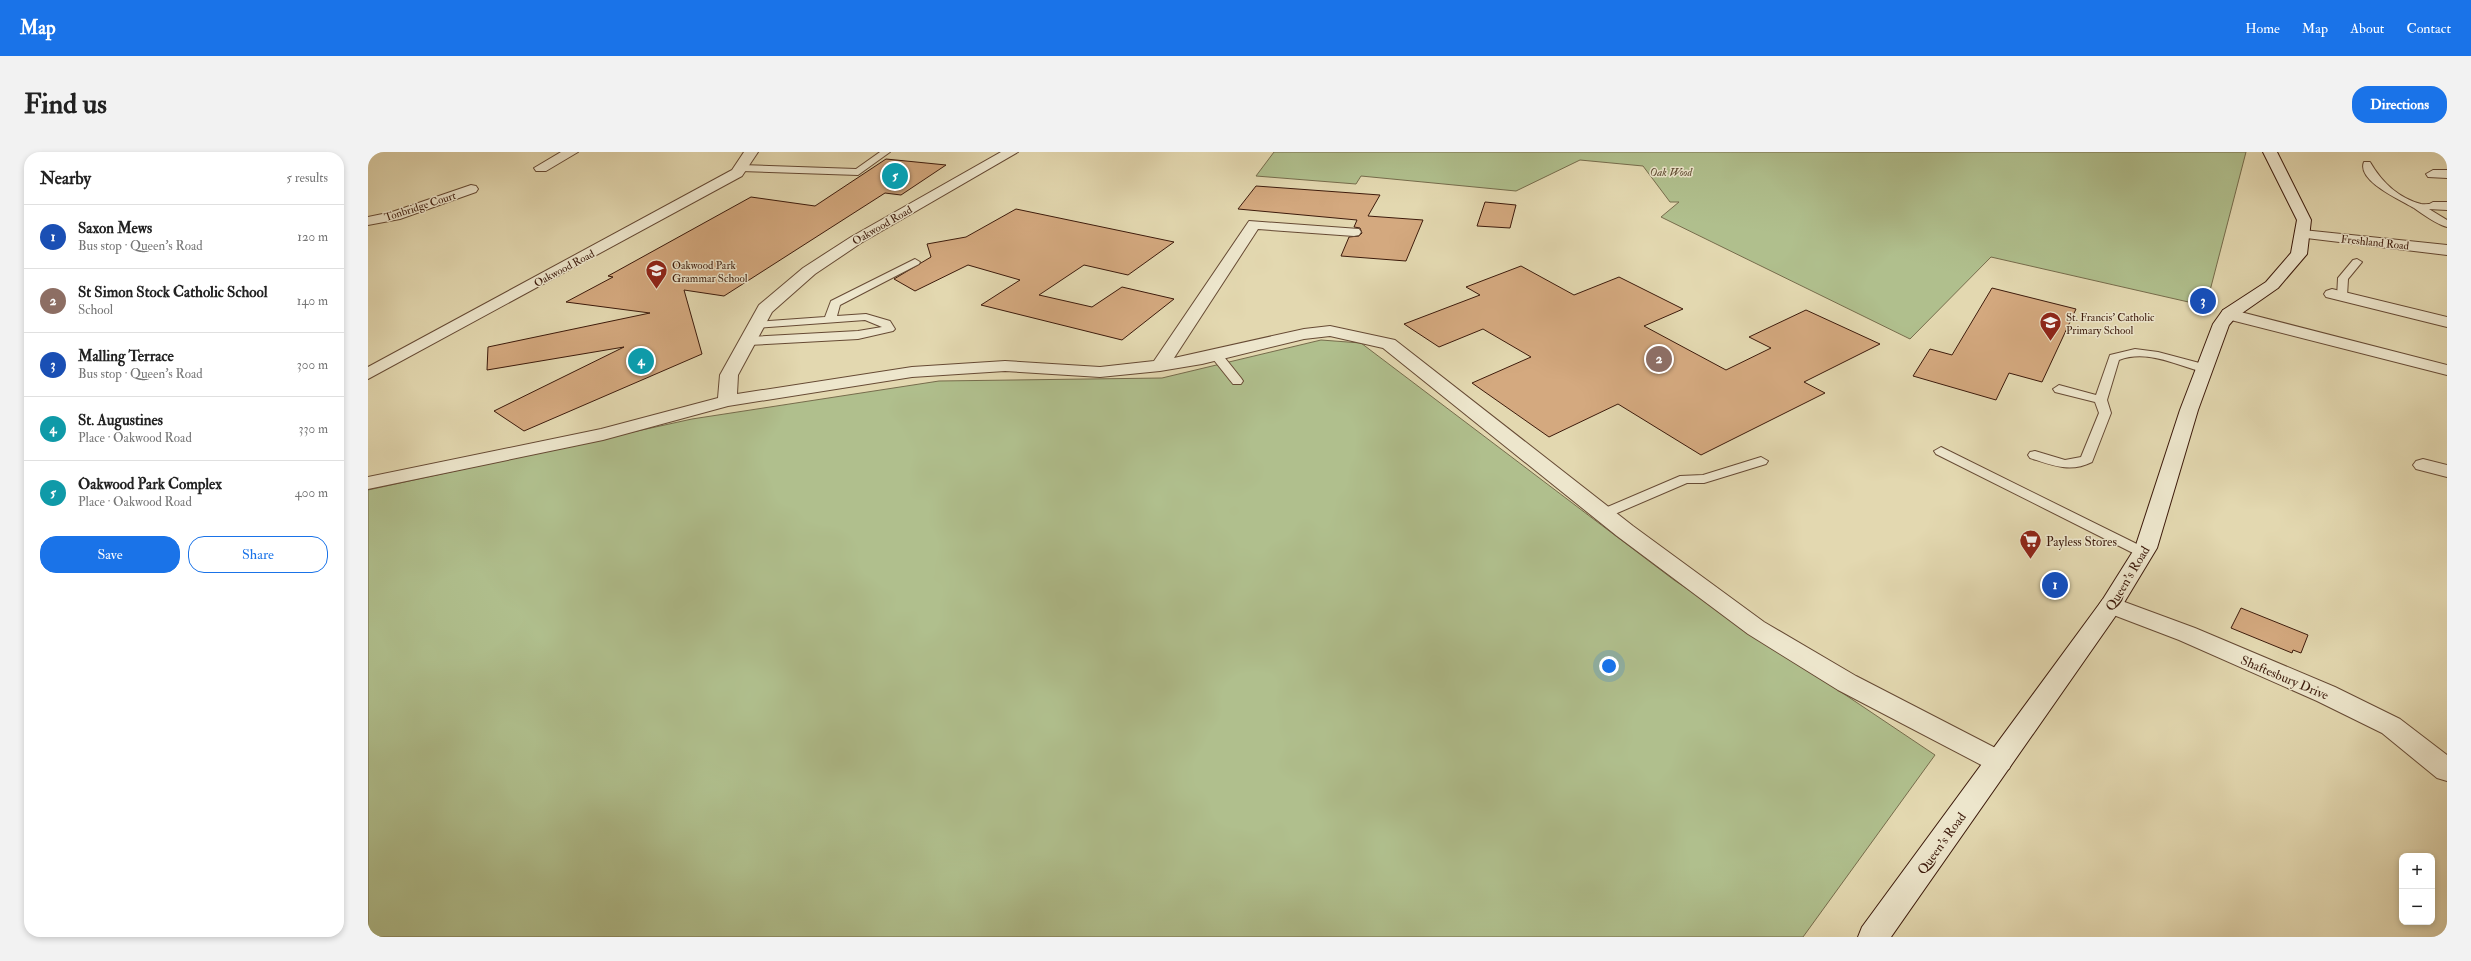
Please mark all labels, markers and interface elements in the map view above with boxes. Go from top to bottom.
text: Map [20,16,56,40]
text: Home [2245,20,2280,37]
text: Map [2302,20,2328,37]
text: About [2350,20,2384,37]
text: Contact [2406,20,2451,37]
button: Directions [2352,86,2447,123]
text: Find us [24,87,107,122]
pin: 5 [882,161,908,191]
park label: Oak Wood [1650,166,1694,179]
text: Nearby [40,168,91,189]
text: 5 results [286,170,328,186]
street label: Tonbridge Court [383,189,458,224]
street label: Oakwood Road [850,203,915,248]
text: Saxon Mews [78,219,152,238]
text: 1 [51,229,55,245]
text: 120 m [297,229,328,245]
street label: Freshland Road [2340,232,2410,253]
text: Bus stop · Queen's Road [78,238,203,254]
street label: Oakwood Road [532,247,597,290]
school or university icon: Oakwood Park Grammar School [643,258,669,291]
place label: Oakwood Park Grammar School [672,259,748,285]
text: St Simon Stock Catholic School [78,283,268,302]
pin: 3 [2190,286,2216,316]
text: 2 [50,293,56,309]
text: 140 m [297,293,328,309]
text: School [78,302,113,318]
school or university icon: St. Francis' Catholic Primary School [2038,310,2064,343]
place label: St. Francis' Catholic Primary School [2066,311,2155,338]
pin: 2 [1646,344,1672,374]
pin: 4 [628,346,654,376]
text: Malling Terrace [78,347,174,366]
text: 3 [51,357,56,373]
text: 300 m [297,357,328,373]
text: Bus stop · Queen's Road [78,366,203,382]
text: St. Augustines [78,411,163,430]
text: 4 [49,421,57,437]
text: 330 m [299,421,328,437]
text: Place · Oakwood Road [78,430,192,446]
text: Oakwood Park Complex [78,475,222,494]
text: 5 [50,485,56,501]
text: 400 m [295,485,328,501]
text: Place · Oakwood Road [78,494,192,510]
supermarket icon: Payless Stores [2017,528,2043,561]
place label: Payless Stores [2046,534,2117,551]
button: Save [40,536,180,573]
button: Share [188,536,328,573]
street label: Queen's Road [2102,543,2154,614]
pin: 1 [2042,570,2068,600]
street label: Shaftesbury Drive [2238,652,2331,705]
your location [1599,656,1619,676]
street label: Queen's Road [1914,809,1970,878]
map controls [2399,853,2435,925]
button: + [2399,853,2435,889]
button: − [2399,889,2435,925]

